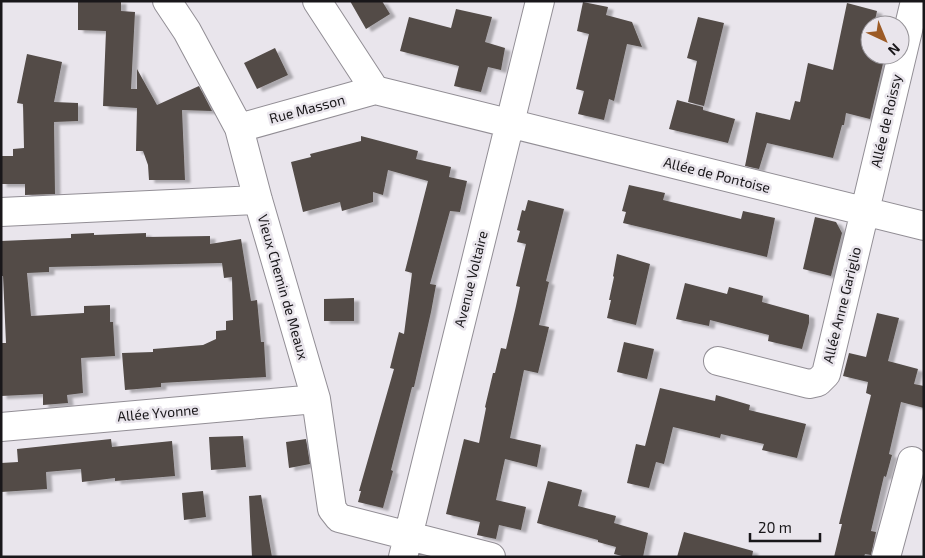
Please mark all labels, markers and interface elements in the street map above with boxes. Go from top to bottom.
north arrow [860,15,910,65]
text: N [885,40,904,59]
street label: Allée de Roissy [866,72,905,169]
street label: Rue Masson [267,90,347,127]
street label: Allée de Pontoise [662,153,772,196]
street label: Vieux Chemin de Meaux [255,212,313,362]
street label: Avenue Voltaire [450,229,491,329]
street label: Allée Anne Gariglio [819,245,864,365]
street label: Allée Yvonne [117,400,199,425]
scale bar [750,510,820,542]
text: 20 m [758,518,792,536]

